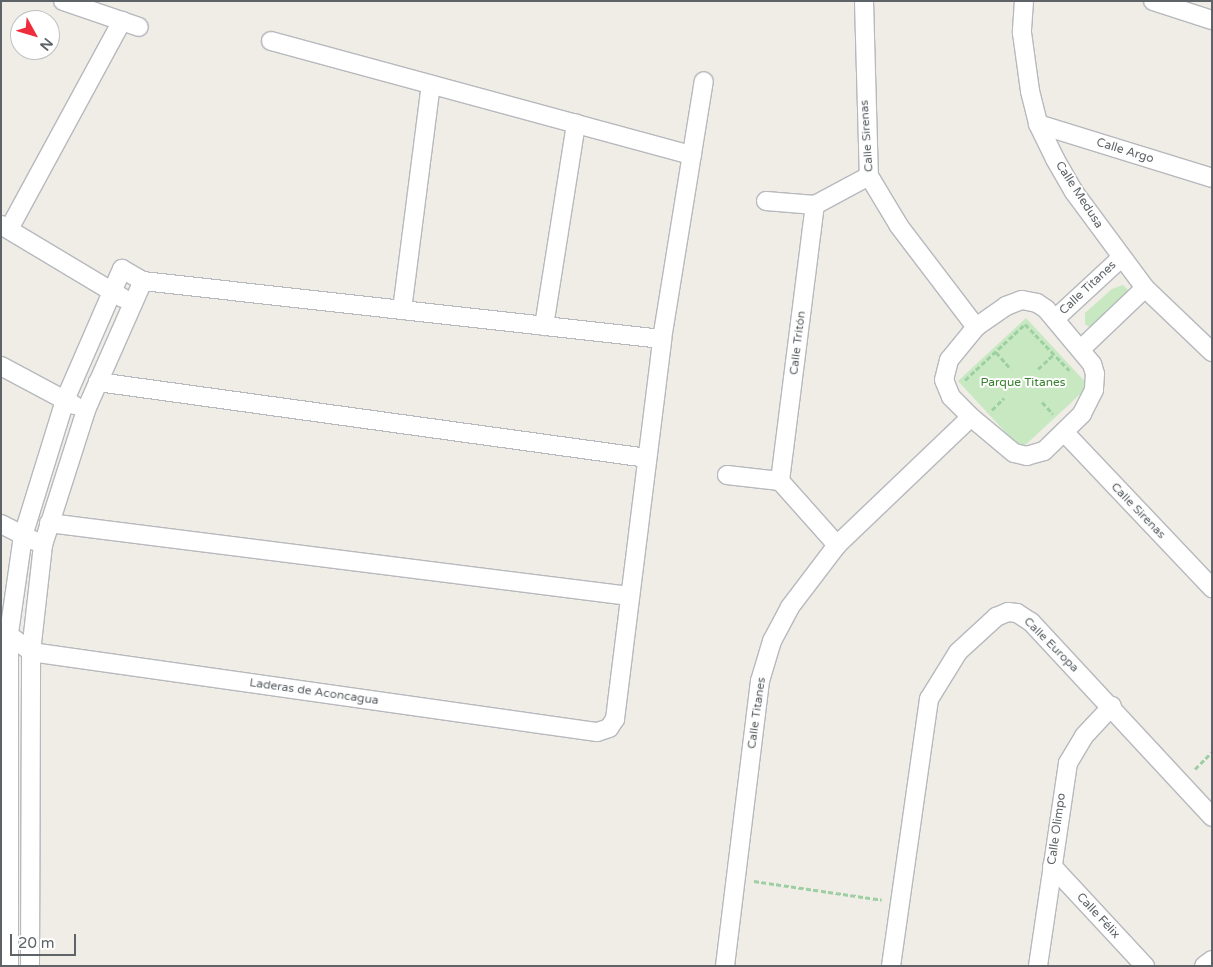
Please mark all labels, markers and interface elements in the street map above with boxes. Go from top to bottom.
north arrow [10,10,60,60]
text: N [36,34,56,54]
street label: Calle Sirenas [857,99,877,173]
street label: Calle Argo [1095,135,1155,167]
street label: Calle Medusa [1052,159,1106,231]
street label: Calle Titanes [1057,258,1119,318]
street label: Calle Tritón [787,310,809,376]
park label: Parque Titanes [980,376,1066,390]
street label: Calle Sirenas [1108,480,1168,542]
street label: Calle Europa [1021,615,1081,675]
street label: Laderas de Aconcagua [249,676,379,708]
street label: Calle Titanes [745,676,769,750]
street label: Calle Olimpo [1045,792,1069,866]
street label: Calle Félix [1073,890,1123,942]
scale bar [12,924,79,956]
text: 20 m [18,934,55,952]

